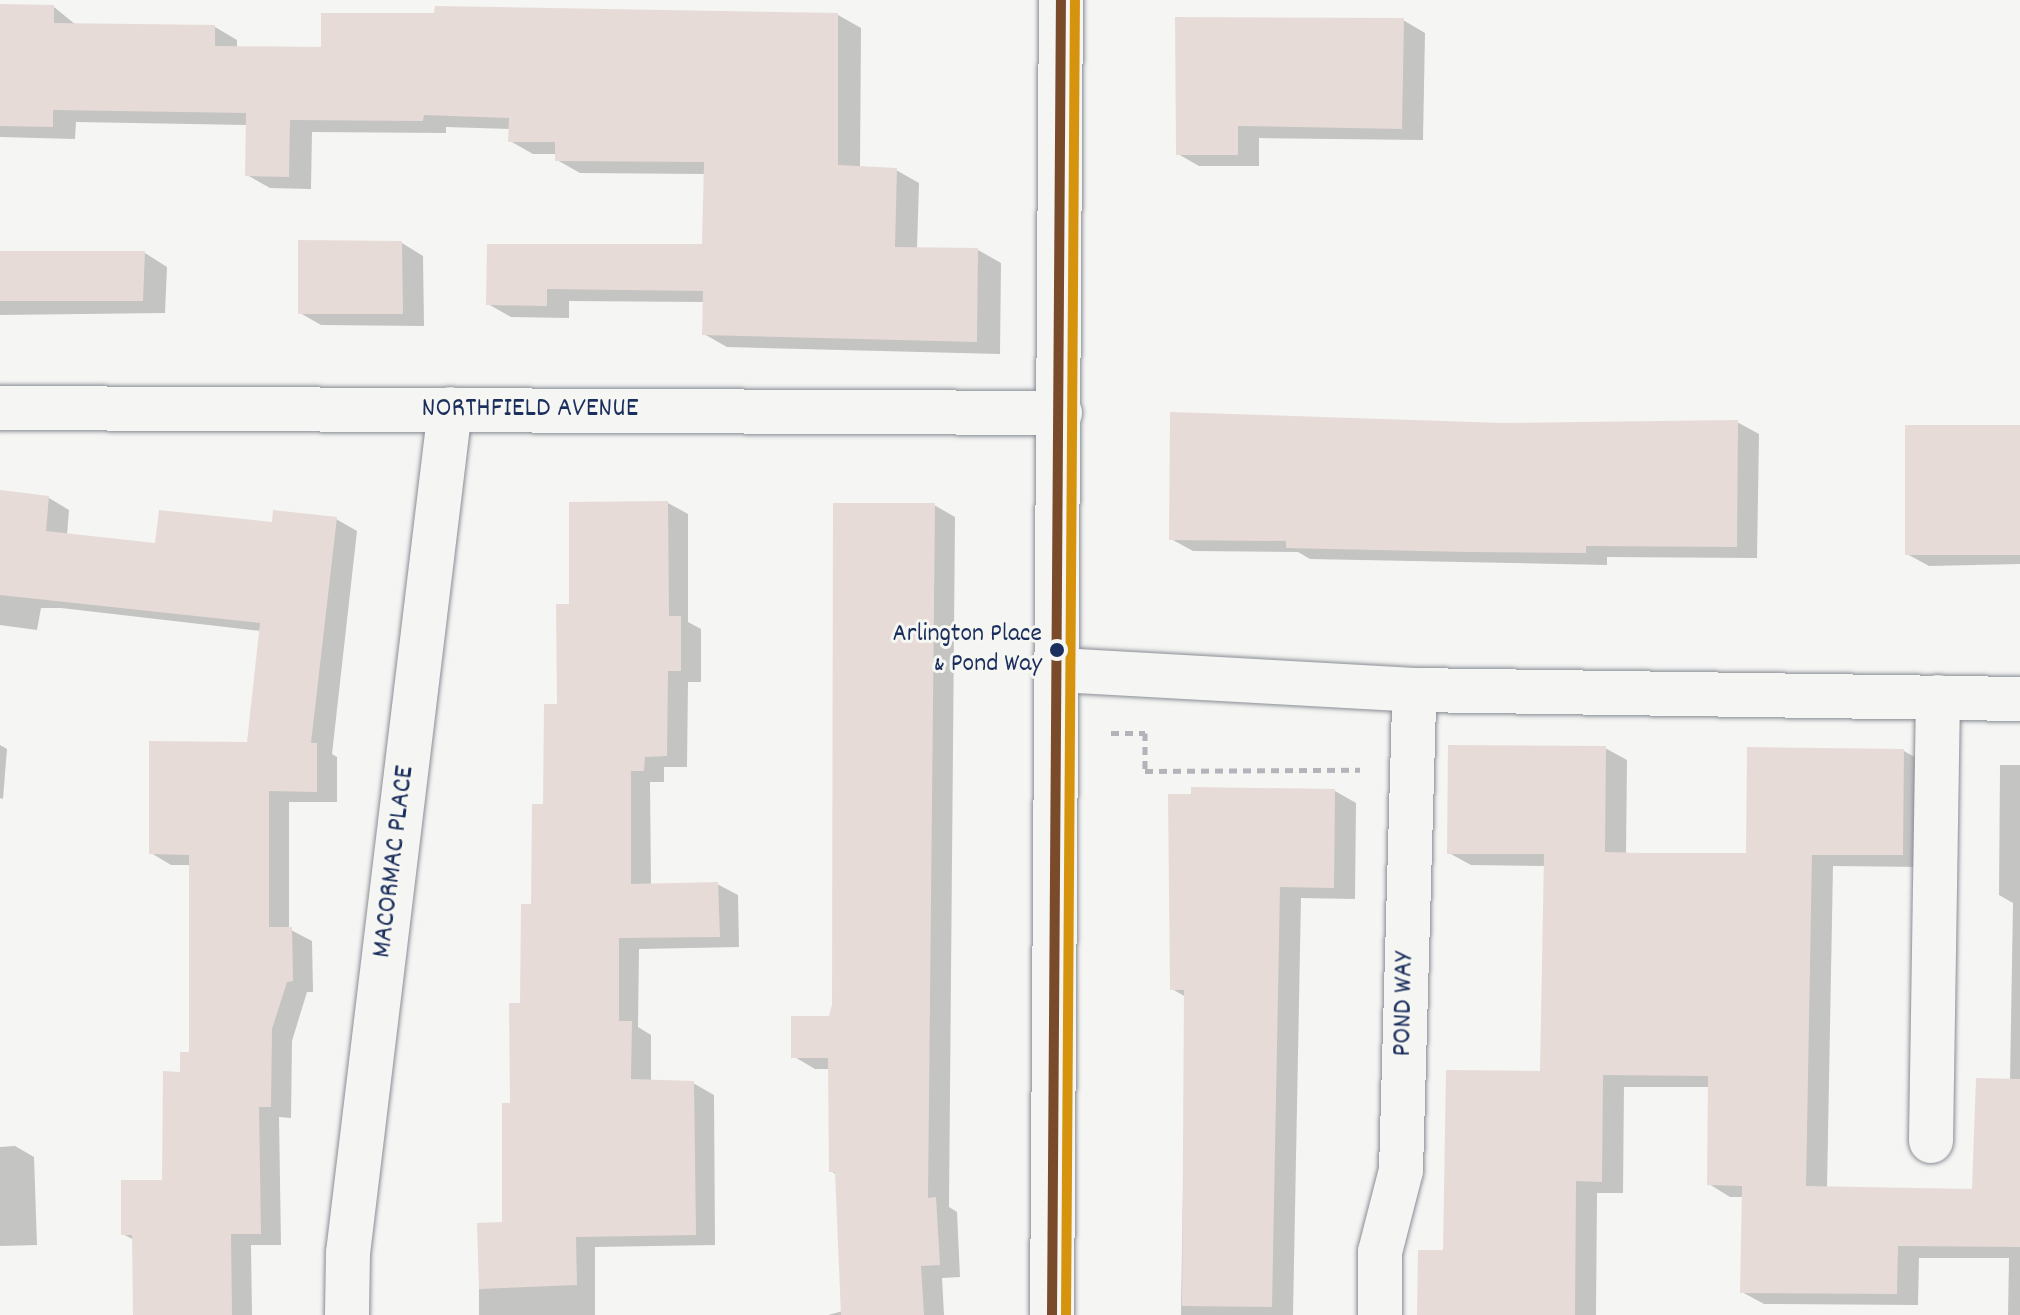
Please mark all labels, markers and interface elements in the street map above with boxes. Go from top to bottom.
street label: NORTHFIELD AVENUE [422,393,638,427]
place label: Arlington Place & Pond Way [893,619,1042,680]
marker: Arlington Place & Pond Way [1049,642,1065,658]
street label: MACORMAC PLACE [367,764,423,960]
street label: POND WAY [1387,951,1423,1057]

